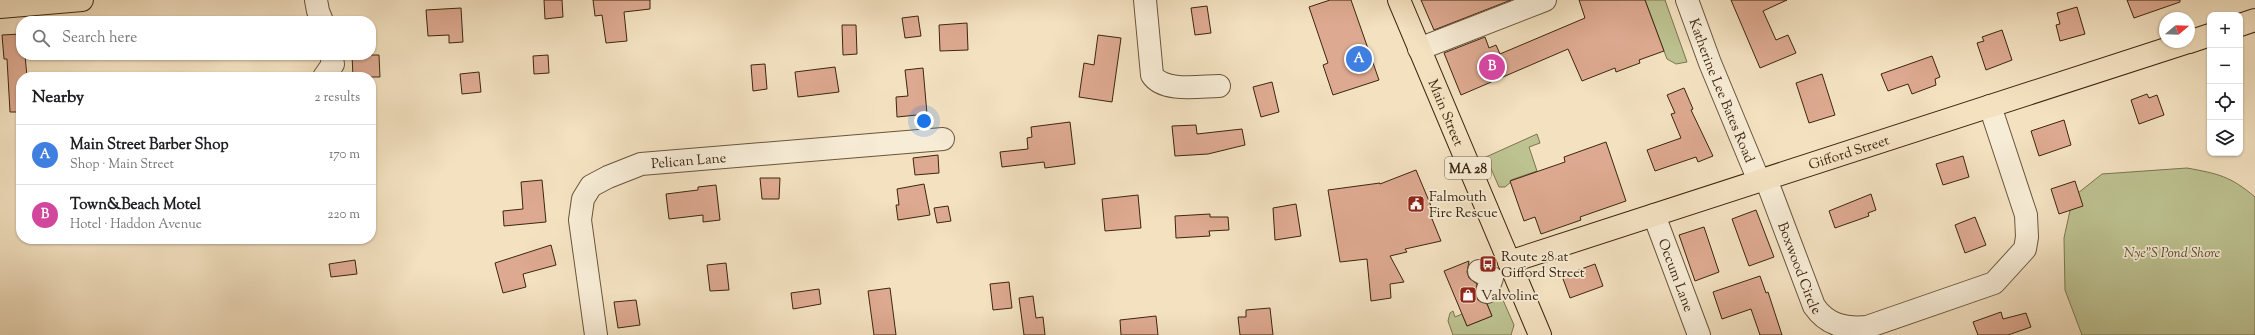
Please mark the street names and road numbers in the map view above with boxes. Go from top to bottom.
street label: Katherine Lee Bates Road [1683,16,1758,166]
street label: Main Street [1422,77,1468,150]
street label: Gifford Street [1806,131,1892,176]
street label: Pelican Lane [650,149,727,175]
road number: MA 28 [1445,157,1491,179]
street label: Boxwood Circle [1771,220,1825,320]
street label: Occum Lane [1652,236,1697,315]

